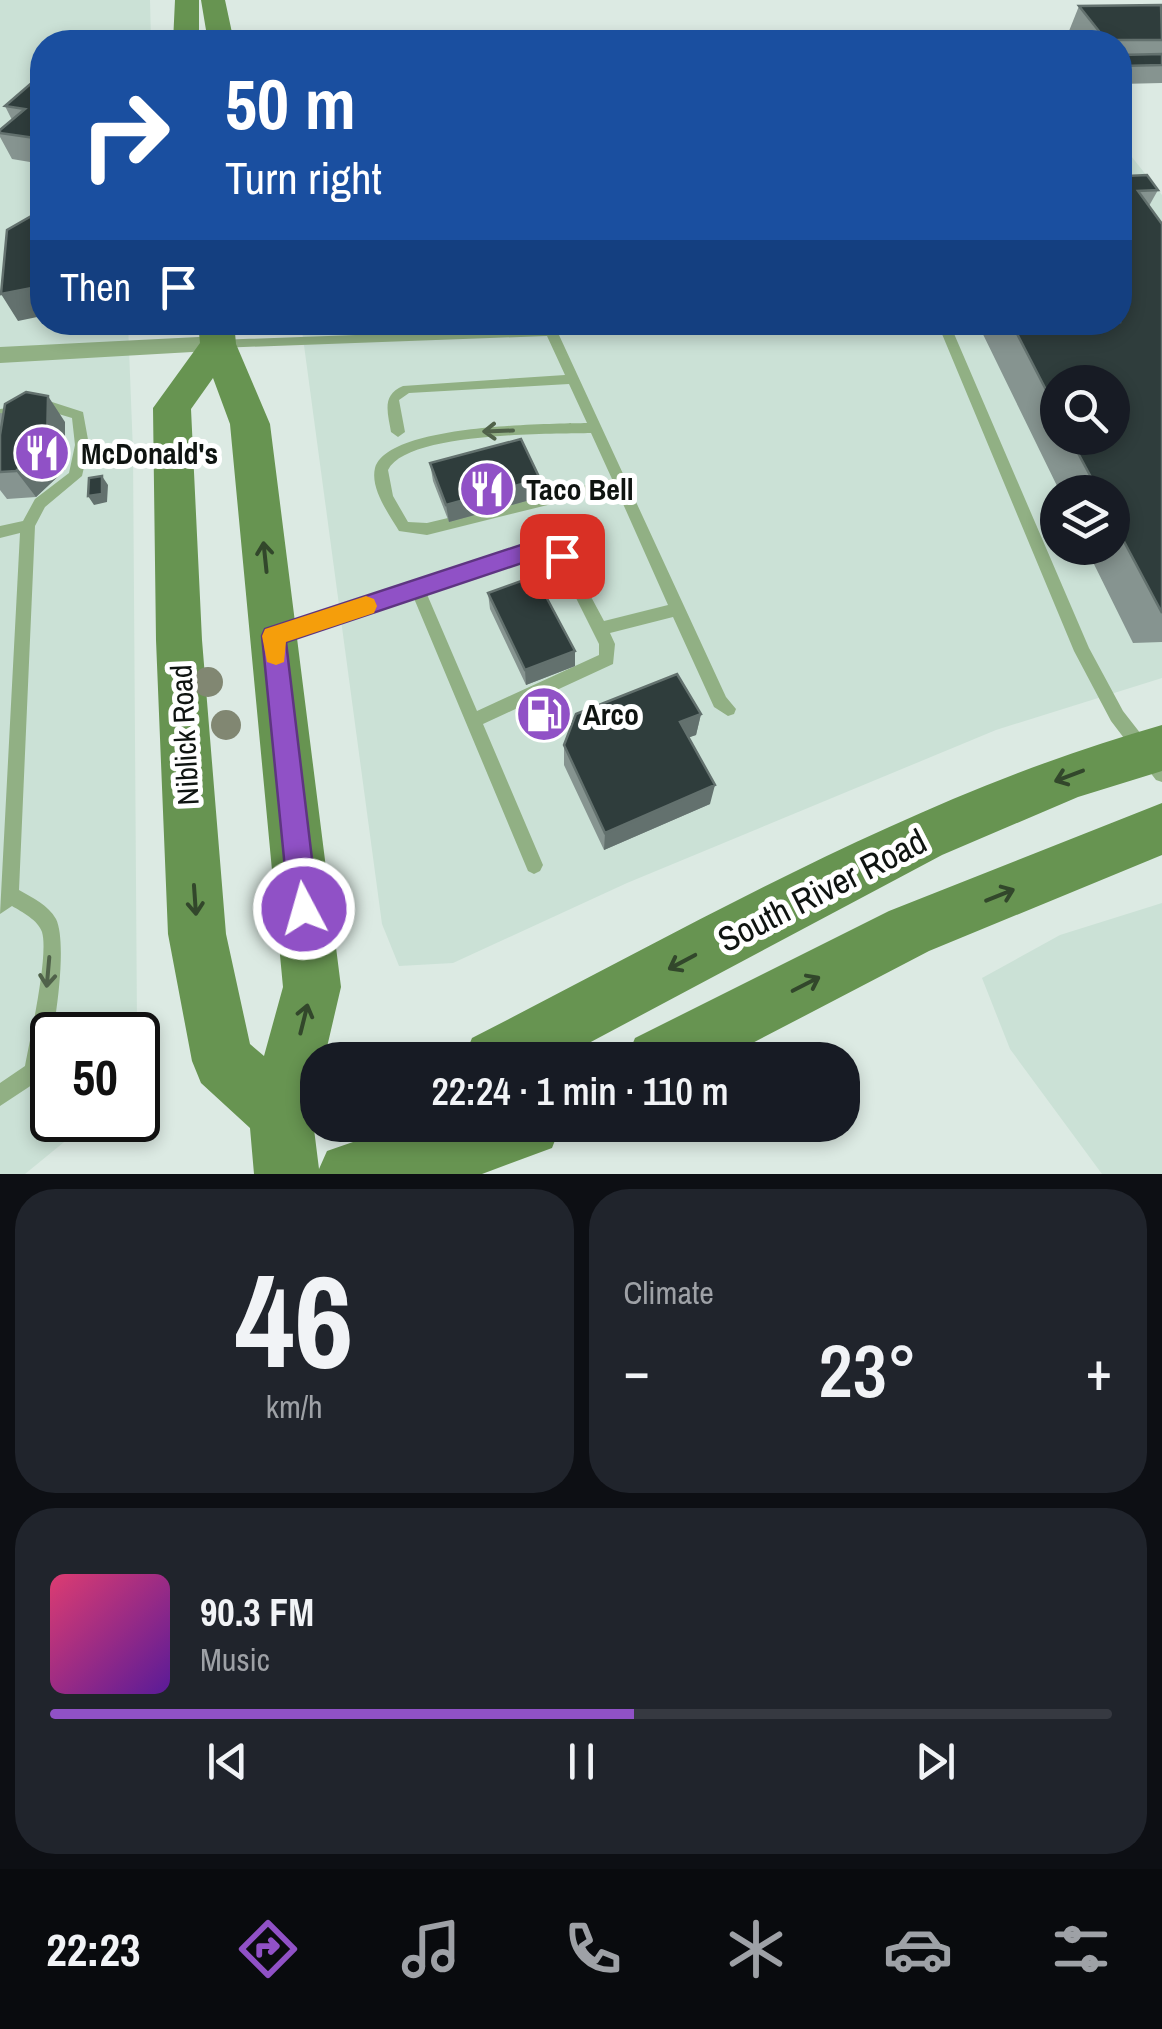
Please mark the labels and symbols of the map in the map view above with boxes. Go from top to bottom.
one-way arrow [482,422,514,441]
restaurant icon: McDonald's [12,423,72,483]
place label: McDonald's [81,433,218,473]
restaurant icon: Taco Bell [457,459,517,519]
place label: Taco Bell [526,469,634,509]
pin [520,514,605,599]
one-way arrow [255,542,274,574]
street label: Niblick Road [160,664,208,806]
fuel station icon: Arco [514,684,574,744]
place label: Arco [583,694,639,734]
one-way arrow [1054,768,1085,786]
street label: South River Road [710,817,934,963]
position arrow [252,857,356,961]
one-way arrow [185,883,204,915]
one-way arrow [984,884,1014,902]
one-way arrow [667,953,697,972]
one-way arrow [38,956,57,988]
one-way arrow [791,974,820,993]
one-way arrow [296,1004,315,1035]
speed limit sign: 50 [30,1012,160,1142]

